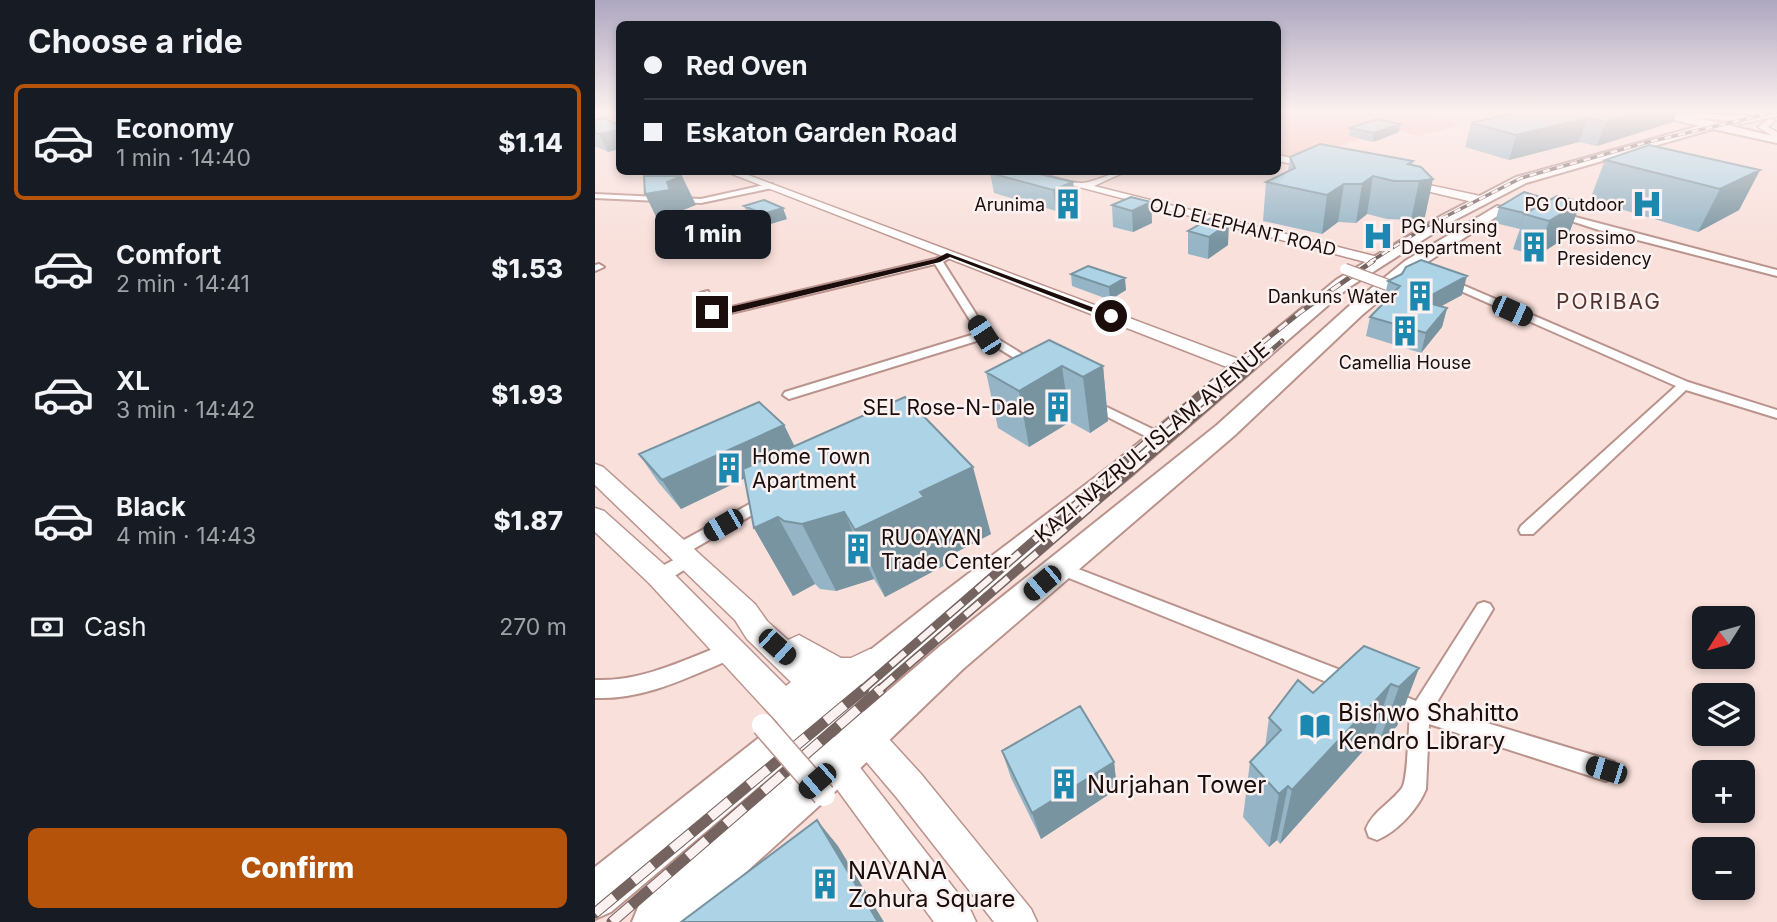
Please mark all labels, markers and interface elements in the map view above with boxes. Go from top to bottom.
text: Choose a ride [28,22,243,61]
text: Red Oven [686,50,808,81]
icon: car [32,111,95,174]
text: Economy [116,113,234,144]
text: Eskaton Garden Road [686,117,957,148]
text: $1.14 [498,127,563,158]
text: 1 min · 14:40 [116,144,251,172]
building icon: Arunima [1051,187,1085,221]
hospital icon: PG Outdoor [1630,187,1664,221]
place label: Arunima [974,194,1045,215]
street label: OLD ELEPHANT ROAD [1148,194,1338,260]
place label: PG Outdoor [1525,194,1624,215]
callout: 1 min [654,210,770,260]
place label: PG Nursing Department [1401,216,1502,258]
hospital icon: PG Nursing Department [1361,219,1395,253]
text: 1 min [684,220,742,248]
place label: Prossimo Presidency [1557,227,1652,269]
building icon: Prossimo Presidency [1517,230,1551,264]
icon: car [32,237,95,300]
text: Comfort [116,239,221,270]
text: $1.53 [491,253,563,284]
text: 2 min · 14:41 [116,270,250,298]
building icon: Dankuns Water [1403,279,1437,313]
place label: Dankuns Water [1268,286,1397,307]
district label: PORIBAG [1556,289,1662,314]
car [1489,293,1536,329]
route end [696,296,728,328]
route start [1095,300,1127,332]
car [964,312,1005,358]
building icon: Camellia House [1388,314,1422,348]
street label: KAZI NAZRUL ISLAM AVENUE [1030,337,1274,547]
place label: Camellia House [1339,352,1471,373]
icon: car [32,363,95,426]
text: XL [116,365,150,396]
text: $1.93 [491,379,563,410]
building icon: SEL Rose-N-Dale [1041,390,1075,424]
place label: SEL Rose-N-Dale [863,395,1035,420]
text: 3 min · 14:42 [116,396,255,424]
place label: Home Town Apartment [752,444,870,493]
building icon: Home Town Apartment [712,451,746,485]
icon: car [32,489,95,552]
text: Black [116,491,186,522]
text: $1.87 [493,505,563,536]
car [700,505,747,545]
text: 4 min · 14:43 [116,522,256,550]
place label: RUOAYAN Trade Center [881,525,1011,574]
building icon: RUOAYAN Trade Center [841,532,875,566]
car [1020,561,1065,605]
north arrow [1692,606,1755,668]
map controls [1692,606,1755,900]
icon: cash [28,608,66,646]
text: Cash [84,611,147,642]
text: 270 m [499,613,567,641]
car [755,625,800,669]
button: layers [1692,683,1755,746]
place label: Bishwo Shahitto Kendro Library [1338,698,1519,755]
library icon: Bishwo Shahitto Kendro Library [1298,709,1332,743]
car [1583,754,1630,786]
car [795,759,840,803]
button: + [1692,760,1755,823]
building icon: Nurjahan Tower [1047,767,1081,801]
place label: Nurjahan Tower [1087,770,1266,799]
button: Confirm [28,828,567,908]
button: − [1692,837,1755,900]
place label: NAVANA Zohura Square [848,856,1016,913]
building icon: NAVANA Zohura Square [808,867,842,901]

